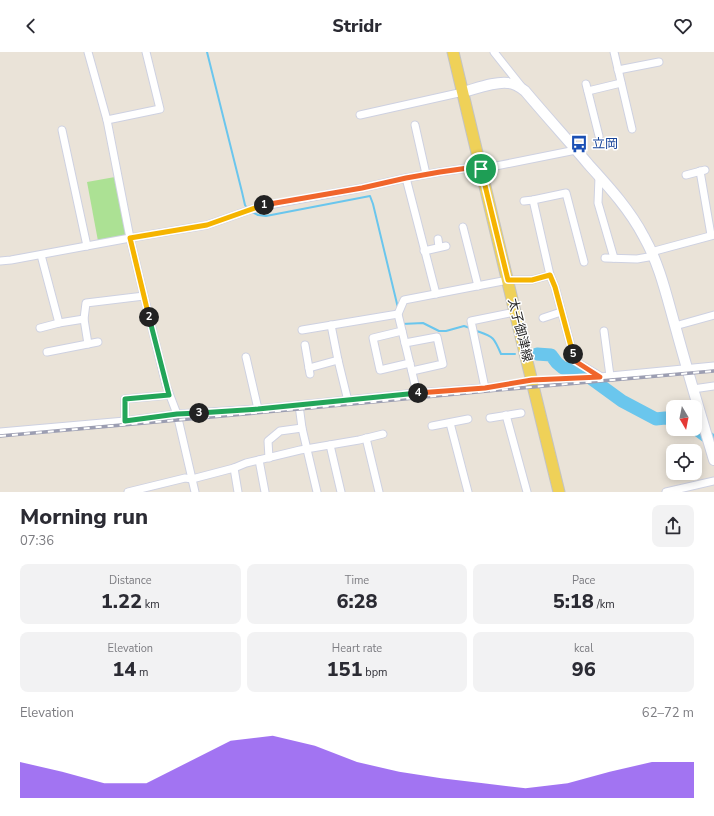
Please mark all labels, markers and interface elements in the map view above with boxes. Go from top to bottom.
text: Stridr [332,14,382,38]
icon: back [20,15,42,37]
icon: heart [672,15,694,37]
bus stop icon: 立岡 [569,134,589,154]
place label: 立岡 [592,135,618,153]
pin [464,152,498,186]
icon: arrive [470,158,492,180]
pin: 1 [254,195,274,215]
text: 1 [261,197,267,212]
street label: 太子御津線 [503,296,537,364]
pin: 2 [139,307,159,327]
text: 2 [146,309,152,324]
pin: 5 [563,344,583,364]
text: 5 [570,346,576,361]
pin: 4 [408,383,428,403]
text: 4 [415,385,421,400]
north arrow [666,400,702,436]
map controls [666,400,702,480]
pin: 3 [189,403,209,423]
text: 3 [196,405,202,420]
button: locate [666,444,702,480]
text: Morning run [20,502,148,532]
button: share [652,505,694,547]
text: 07:36 [20,532,54,550]
text: Distance [109,573,152,588]
text: Time [345,573,369,588]
text: Pace [572,573,595,588]
text: 1.22 [101,588,142,615]
text: 6:28 [336,588,378,615]
text: 5:18 [553,588,594,615]
text: km [142,597,160,612]
text: /km [594,597,615,612]
text: Elevation [108,641,153,656]
text: Heart rate [332,641,382,656]
text: kcal [574,641,593,656]
text: 14 [112,656,136,683]
text: 151 [326,656,362,683]
text: 96 [572,656,596,683]
text: m [136,665,148,680]
text: bpm [362,665,388,680]
text: Elevation [20,704,74,722]
text: 62–72 m [642,704,694,722]

